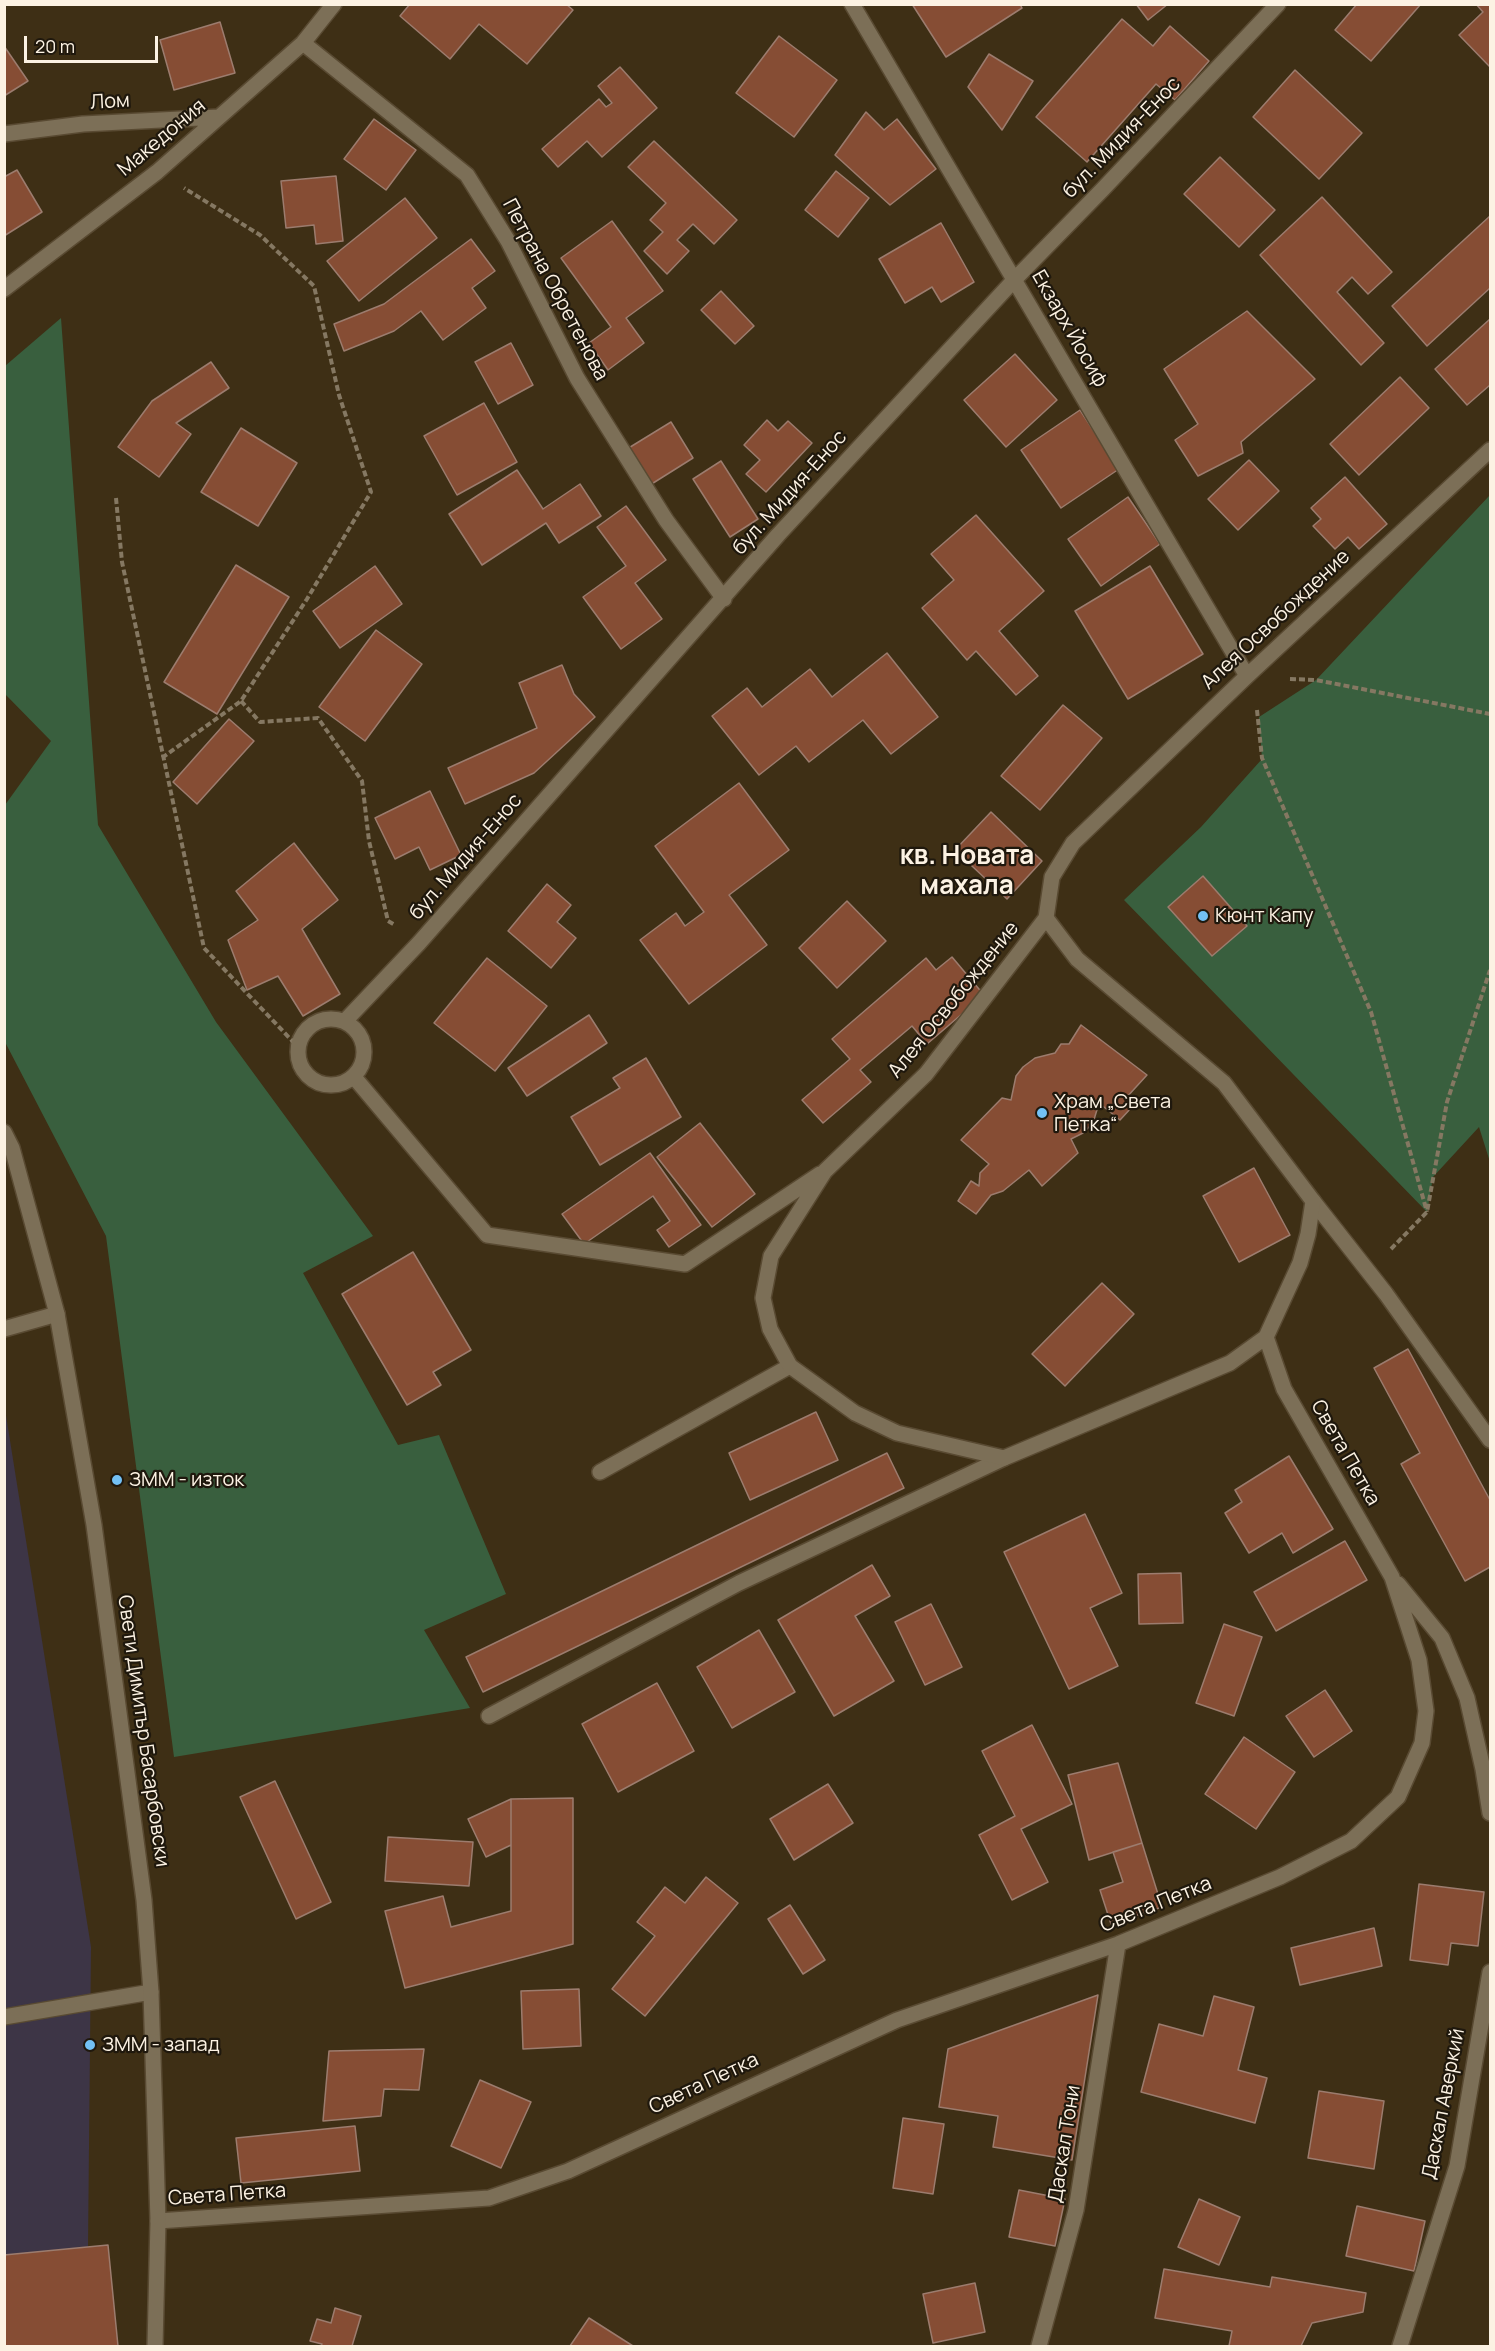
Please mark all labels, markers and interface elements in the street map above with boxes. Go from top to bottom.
scale bar [27,24,160,62]
text: 20 m [35,34,75,58]
street label: бул. Мидия-Енос [1058,72,1186,204]
street label: Лом [90,89,130,115]
street label: Македония [113,94,211,182]
street label: Петрана Обретенова [497,195,613,385]
street label: Екзарх Йосиф [1026,266,1112,392]
street label: бул. Мидия-Енос [728,426,852,560]
street label: Алея Освобождение [1197,545,1355,695]
street label: бул. Мидия-Енос [405,789,527,925]
district label: кв. Новата махала [900,841,1034,903]
place label: Кюнт Капу [1215,904,1314,928]
marker: Кюнт Капу [1196,909,1210,923]
street label: Алея Освобождение [884,917,1024,1083]
place label: Храм „Света Петка“ [1054,1090,1171,1137]
marker: Храм „Света Петка“ [1035,1106,1049,1120]
street label: Света Петка [1305,1396,1385,1510]
place label: ЗММ - изток [129,1468,244,1492]
marker: ЗММ - изток [110,1473,124,1487]
street label: Свети Димитър Басарбовски [112,1594,174,1868]
street label: Света Петка [1097,1872,1215,1938]
street label: Даскал Аверкий [1418,2027,1470,2181]
place label: ЗММ - запад [102,2033,220,2057]
marker: ЗММ - запад [83,2038,97,2052]
street label: Света Петка [645,2048,763,2120]
street label: Даскал Тони [1044,2083,1086,2205]
street label: Света Петка [167,2179,287,2211]

